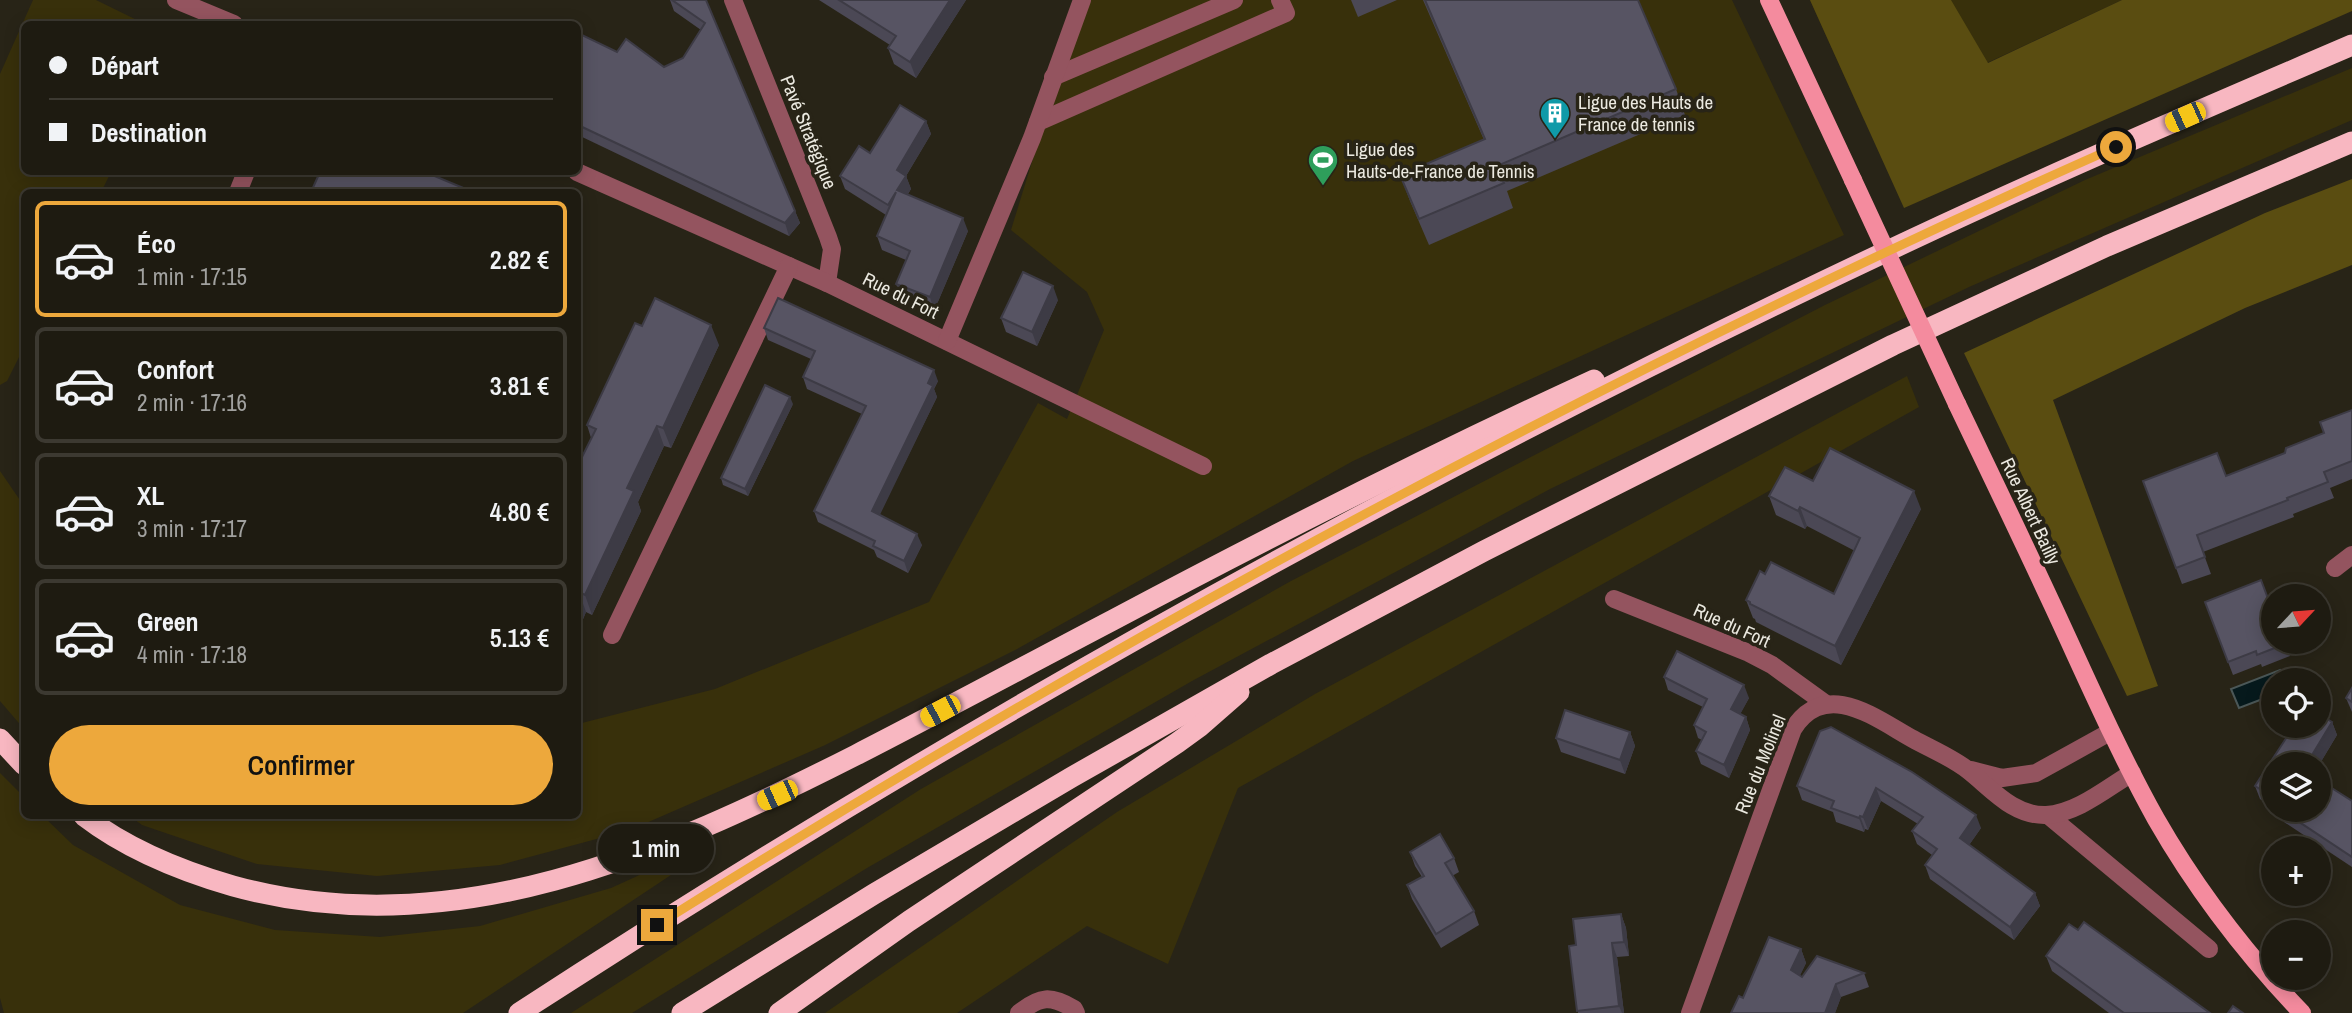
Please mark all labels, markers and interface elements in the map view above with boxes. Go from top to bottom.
text: Départ [91,48,159,83]
street label: Pavé Stratégique [774,71,844,193]
place label: Ligue des Hauts de France de tennis [1578,89,1713,137]
building icon: Ligue des Hauts de France de tennis [1538,96,1572,140]
car [2162,99,2209,135]
text: Destination [91,115,207,150]
route start [2100,131,2132,163]
place label: Ligue des Hauts-de-France de Tennis [1346,136,1535,184]
sports icon: Ligue des Hauts-de-France de Tennis [1306,143,1340,187]
text: Éco [137,226,176,261]
icon: car [53,228,116,291]
text: 2.82 € [490,242,549,277]
text: 1 min · 17:15 [137,261,247,292]
street label: Rue du Fort [859,265,944,325]
text: Confort [137,352,214,387]
icon: car [53,354,116,417]
text: 3.81 € [490,368,549,403]
text: 2 min · 17:16 [137,387,247,418]
street label: Rue Albert Bailly [1995,453,2067,569]
text: XL [137,478,164,513]
icon: car [53,480,116,543]
text: 4.80 € [490,494,549,529]
text: 3 min · 17:17 [137,513,247,544]
north arrow [2261,584,2331,654]
map controls [2261,584,2331,990]
street label: Rue du Fort [1689,597,1775,654]
text: Green [137,604,199,639]
icon: car [53,606,116,669]
text: 5.13 € [490,620,549,655]
text: 4 min · 17:18 [137,639,247,670]
button: locate [2261,668,2331,738]
car [917,692,964,730]
street label: Rue du Molinel [1728,711,1792,817]
button: Confirmer [49,725,553,805]
button: layers [2261,752,2331,822]
car [754,777,801,813]
callout: 1 min [599,824,715,872]
text: 1 min [632,833,680,864]
button: + [2261,836,2331,906]
route end [641,909,673,941]
button: − [2261,920,2331,990]

